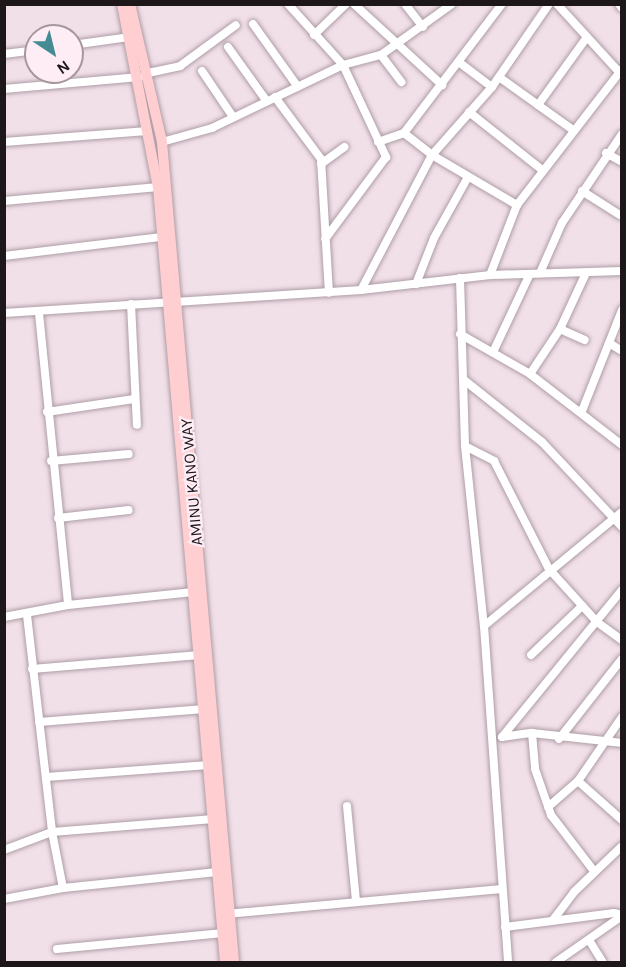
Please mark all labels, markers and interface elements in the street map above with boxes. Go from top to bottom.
north arrow [24,24,84,84]
text: N [53,56,74,79]
street label: AMINU KANO WAY [177,418,207,546]

